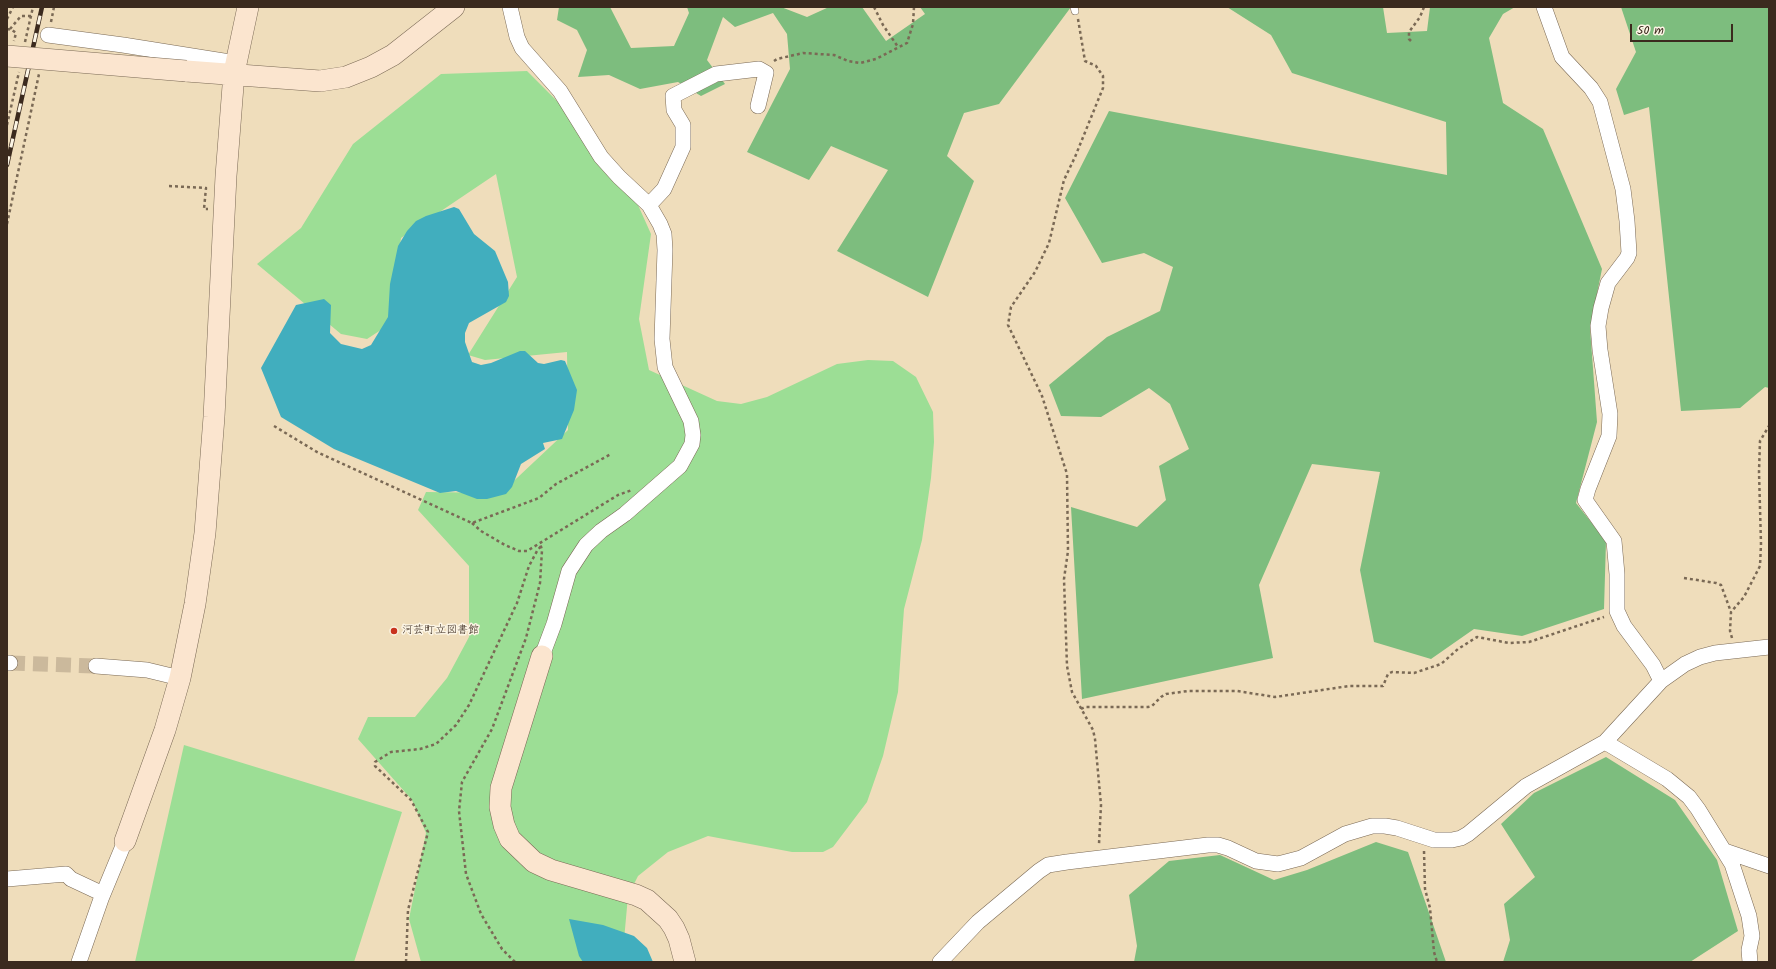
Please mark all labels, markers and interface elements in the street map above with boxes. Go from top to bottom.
scale bar [1632,16,1735,42]
text: 50 m [1637,21,1664,40]
place label: 河芸町立図書館 [402,624,479,638]
marker: 河芸町立図書館 [389,626,399,636]

